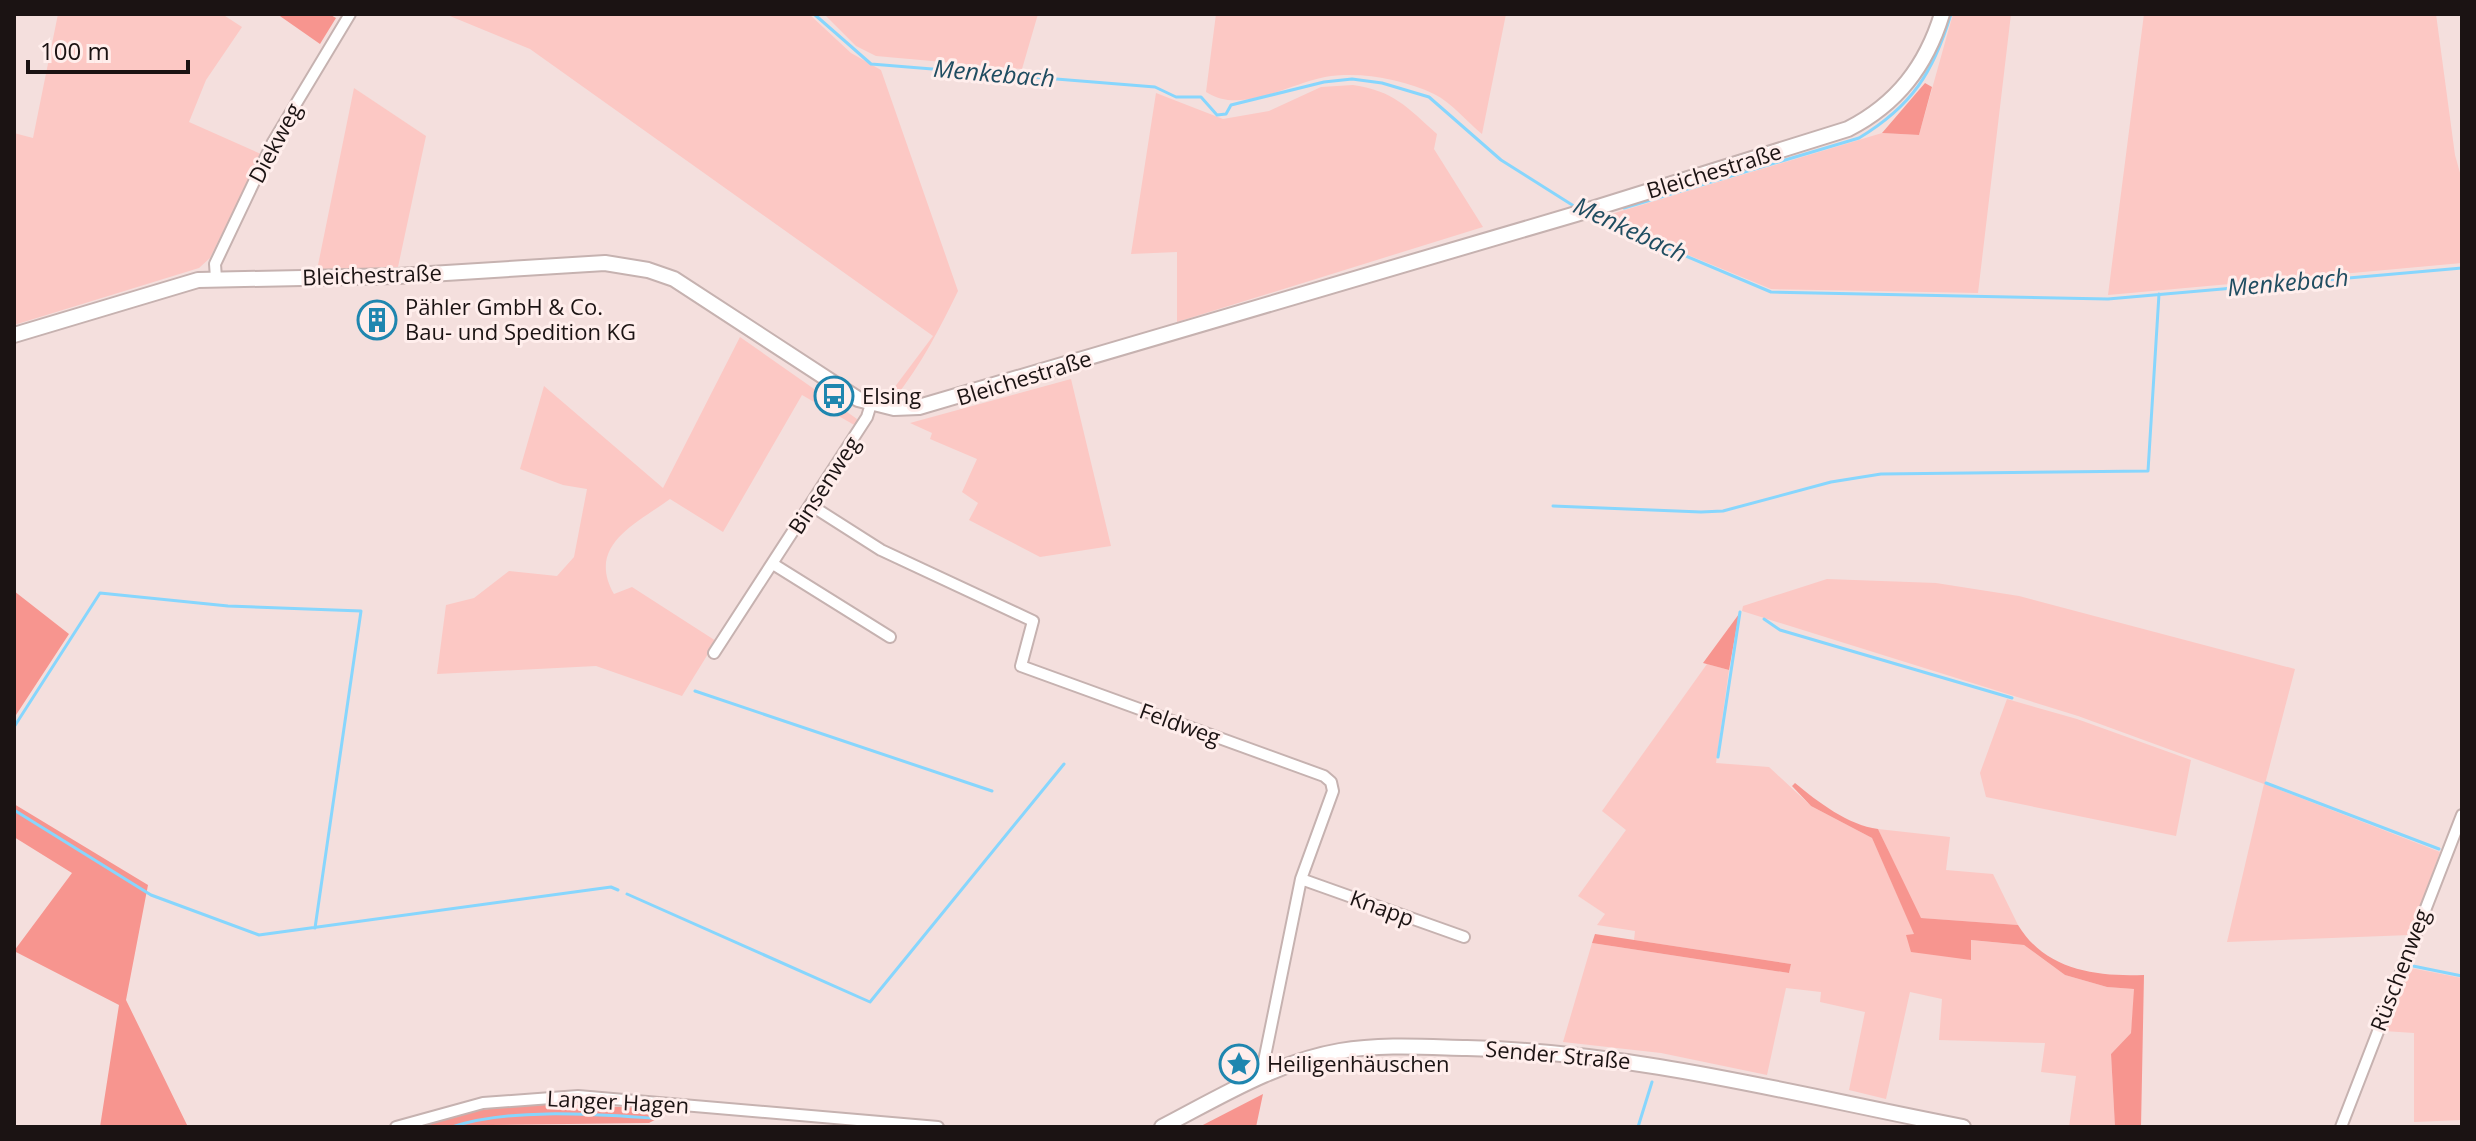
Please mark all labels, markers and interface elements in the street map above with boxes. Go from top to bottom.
scale bar [28,24,188,74]
text: 100 m [40,34,110,67]
water label: Menkebach [932,51,1056,94]
street label: Diekweg [241,97,308,188]
street label: Bleichestraße [1643,135,1785,205]
water label: Menkebach [1569,188,1693,269]
street label: Bleichestraße [302,257,442,291]
water label: Menkebach [2226,260,2350,303]
place label: Pähler GmbH & Co. Bau- und Spedition KG [405,291,636,346]
building icon: Pähler GmbH & Co. Bau- und Spedition KG [356,299,398,341]
street label: Bleichestraße [953,342,1095,412]
bus stop icon: Elsing [813,375,855,417]
place label: Elsing [862,380,921,410]
street label: Binsenweg [780,430,866,539]
street label: Feldweg [1136,695,1225,752]
street label: Knapp [1346,882,1419,932]
street label: Rüschenweg [2362,904,2436,1035]
street label: Sender Straße [1484,1033,1632,1075]
place icon: Heiligenhäuschen [1218,1043,1260,1085]
place label: Heiligenhäuschen [1267,1048,1450,1078]
street label: Langer Hagen [546,1082,690,1120]

